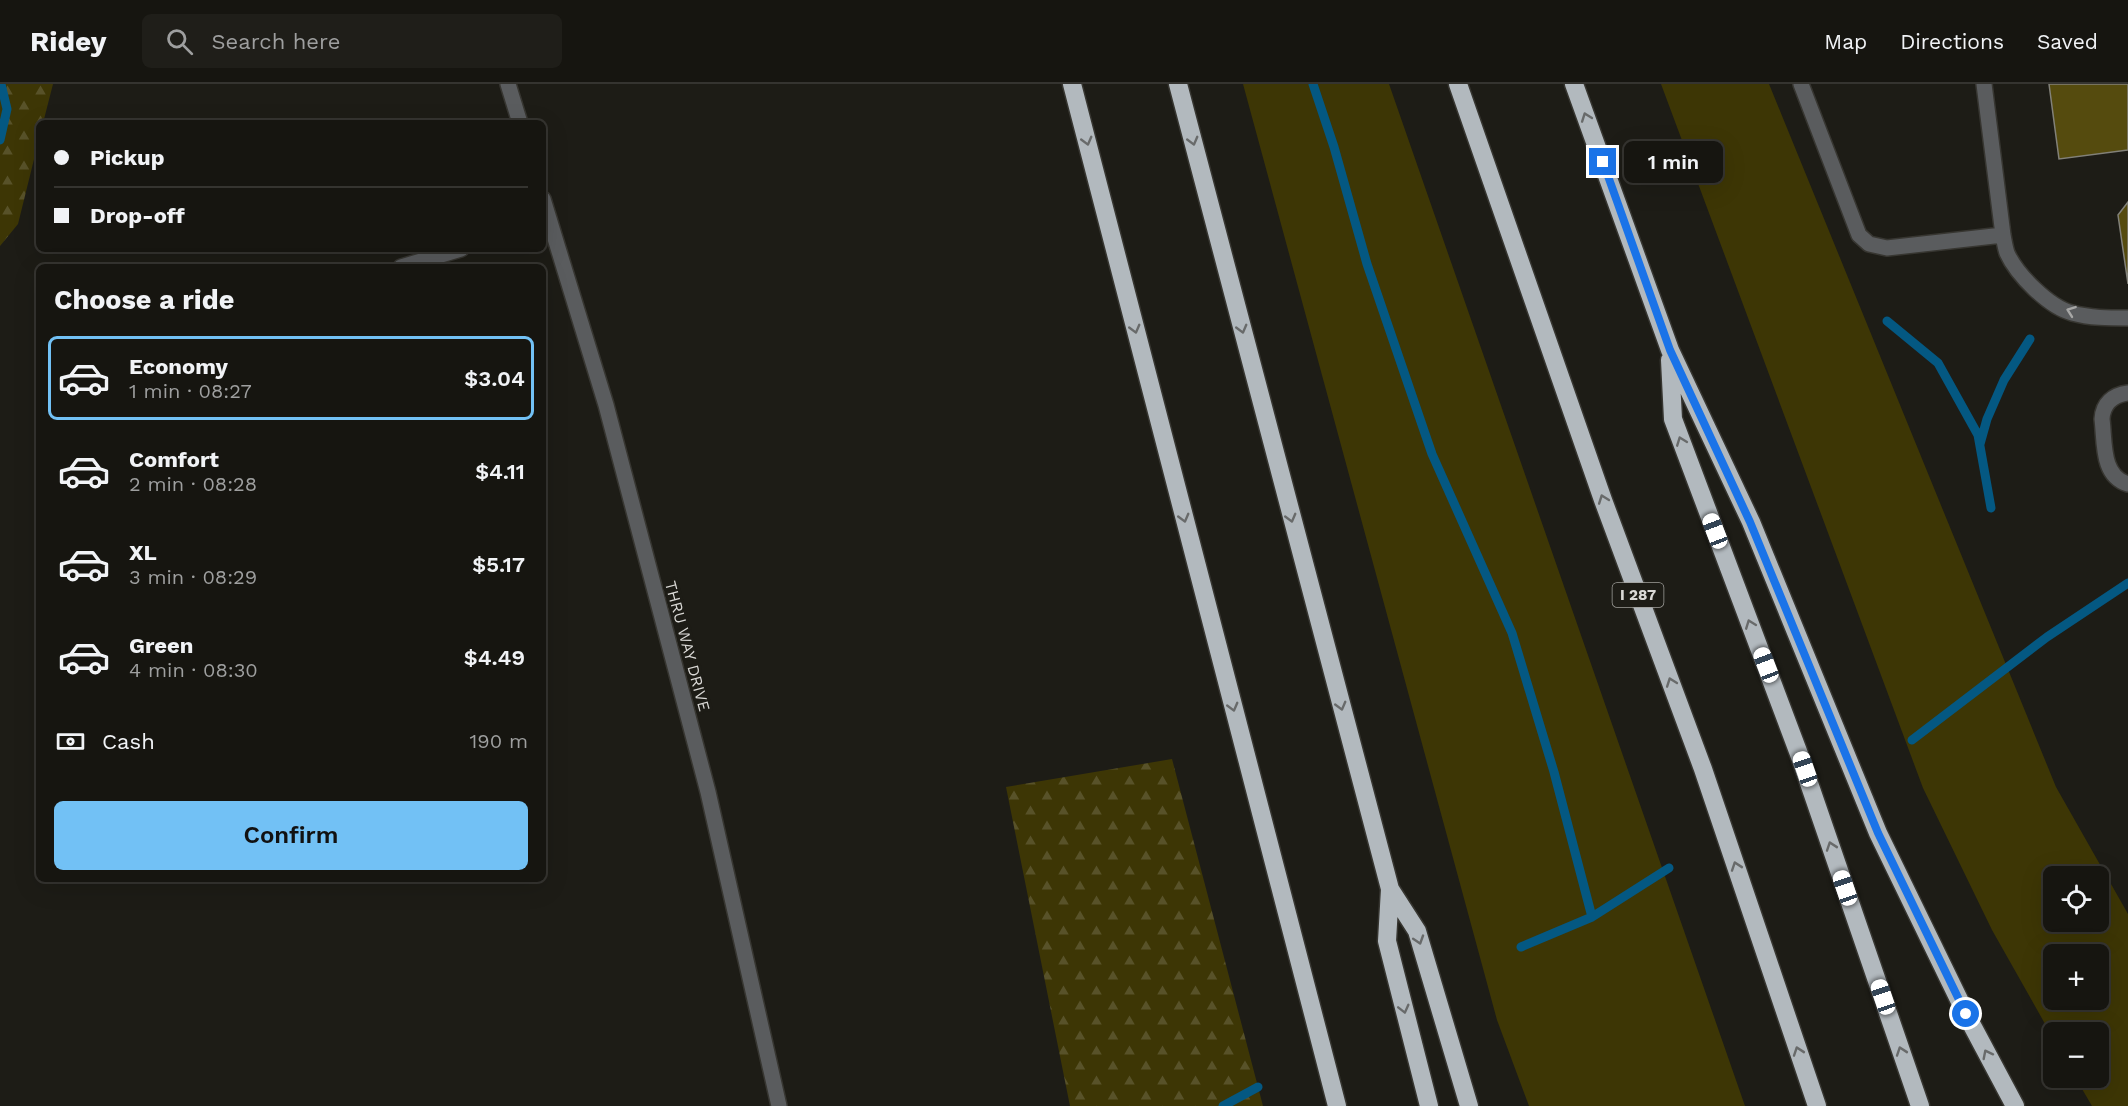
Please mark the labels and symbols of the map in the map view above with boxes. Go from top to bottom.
one-way arrow [1581,112,1594,122]
one-way arrow [1079,135,1092,145]
one-way arrow [1185,135,1198,145]
callout: 1 min [1624,141,1723,183]
route end [1589,148,1616,175]
one-way arrow [2066,305,2076,318]
one-way arrow [1235,323,1247,334]
one-way arrow [1128,324,1141,334]
one-way arrow [1676,436,1689,447]
one-way arrow [1597,494,1610,505]
car [1700,511,1730,551]
one-way arrow [1177,513,1190,523]
one-way arrow [1284,513,1297,523]
street label: THRU WAY DRIVE [661,579,714,713]
road number: I 287 [1612,583,1664,607]
one-way arrow [1745,619,1758,629]
car [1751,645,1781,685]
one-way arrow [1665,677,1678,688]
one-way arrow [1226,701,1238,712]
one-way arrow [1334,701,1347,711]
car [1791,749,1819,789]
one-way arrow [1826,841,1839,852]
one-way arrow [1731,861,1744,872]
car [1831,868,1859,908]
one-way arrow [1412,934,1425,945]
car [1869,977,1897,1017]
route start [1952,1000,1979,1027]
one-way arrow [1397,1003,1410,1013]
one-way arrow [1793,1046,1806,1056]
one-way arrow [1896,1046,1908,1057]
one-way arrow [1983,1050,1994,1061]

